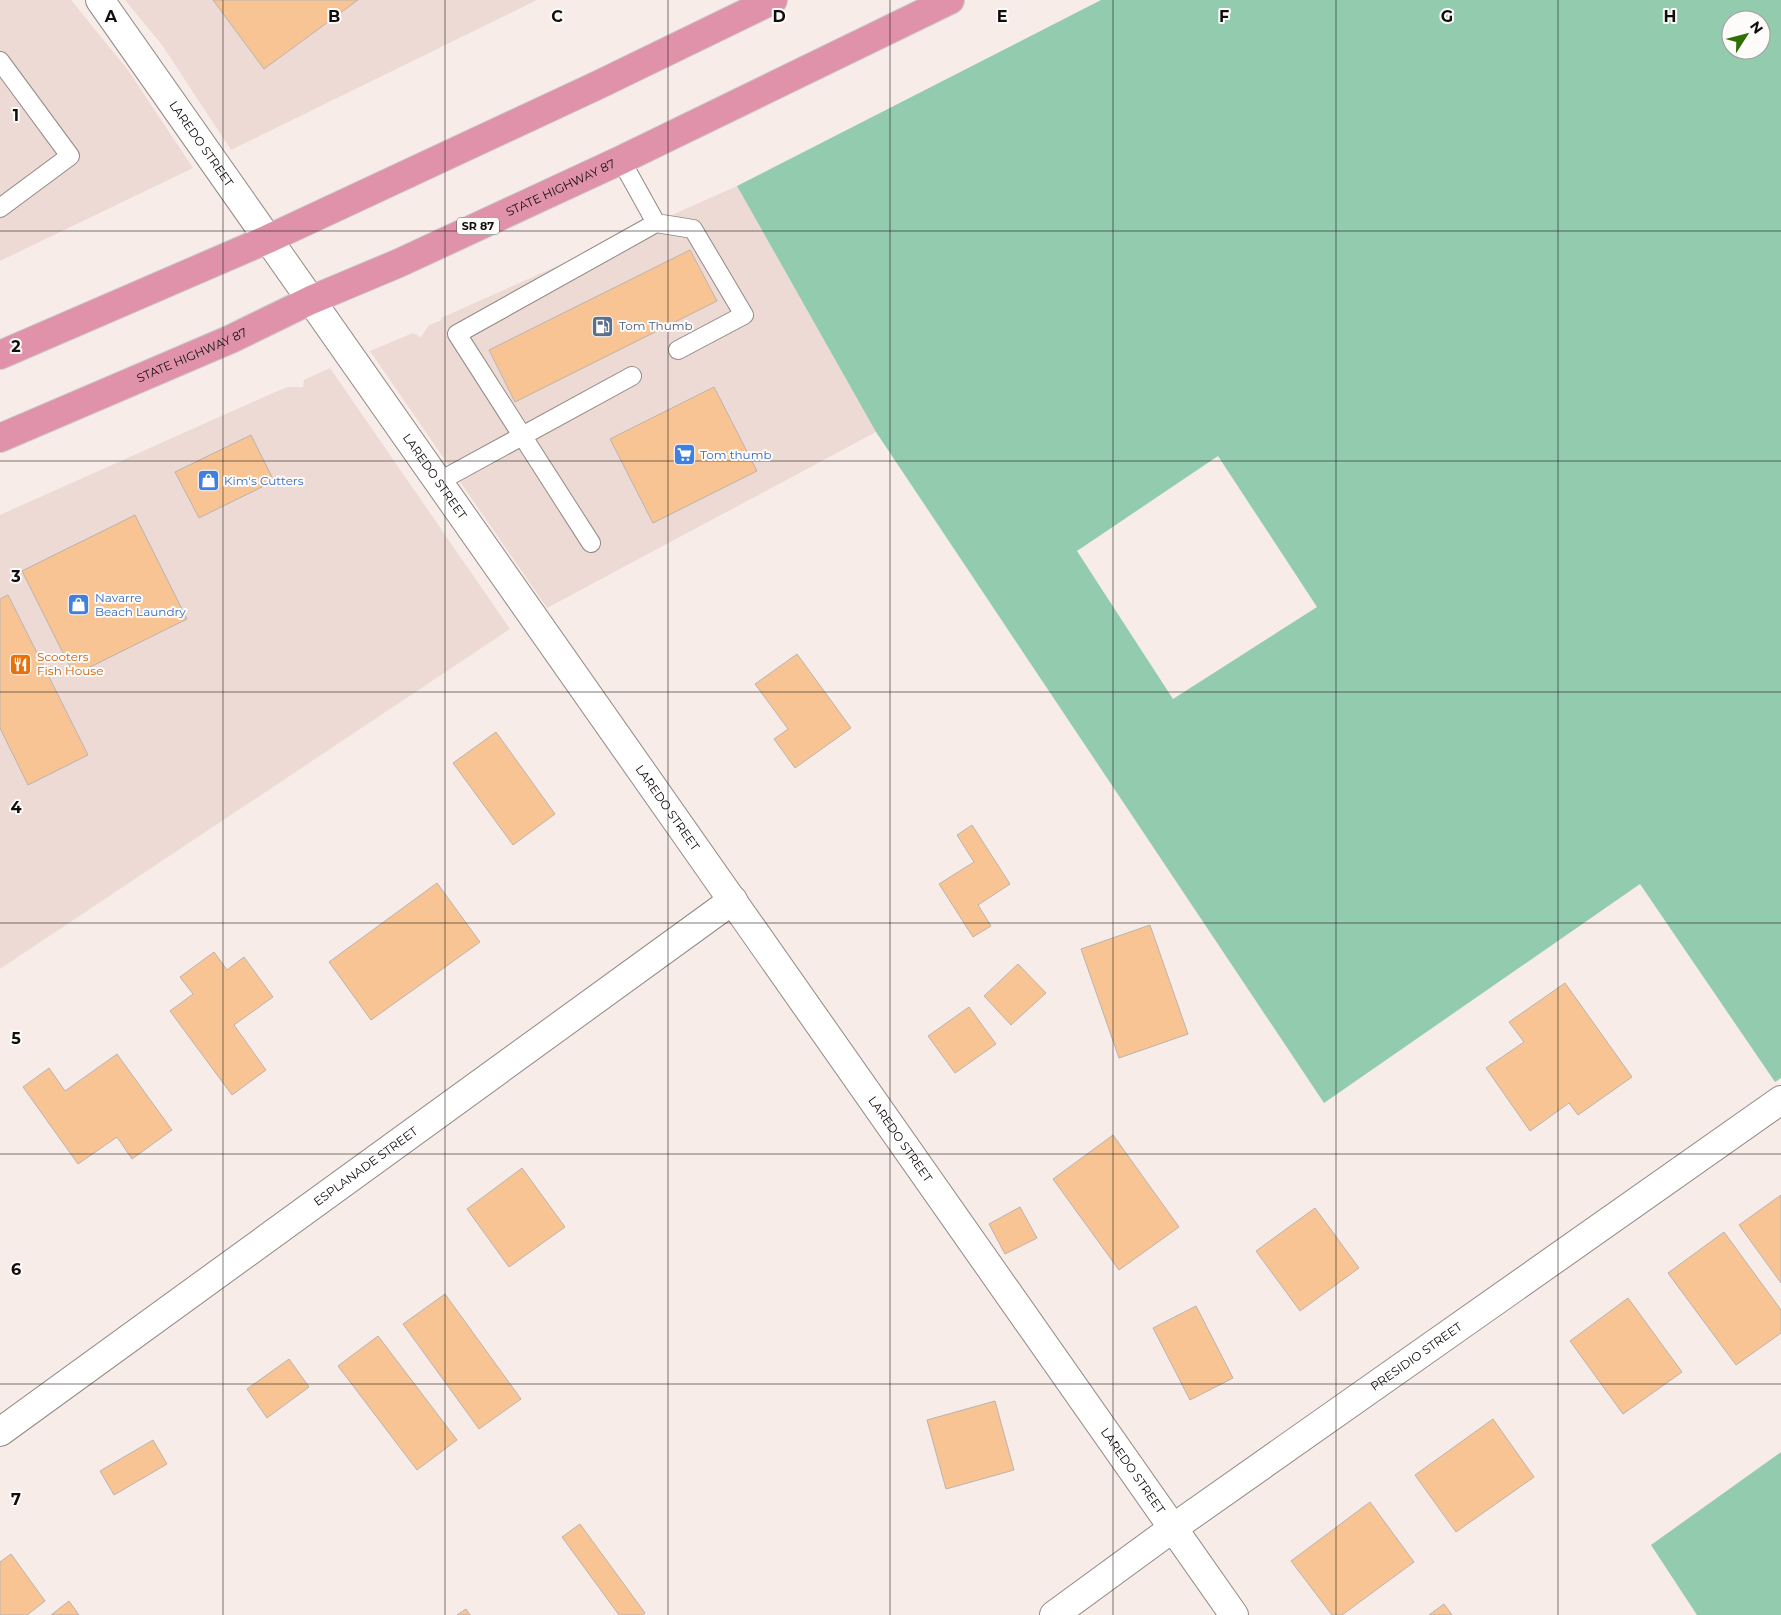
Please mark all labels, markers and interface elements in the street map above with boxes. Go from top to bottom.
text: A [104,7,118,26]
text: B [328,7,340,26]
text: C [551,7,563,26]
text: D [772,7,786,26]
text: E [997,7,1007,26]
text: F [1219,7,1229,26]
text: G [1441,7,1453,26]
text: H [1664,7,1676,26]
north arrow [1721,10,1771,60]
text: N [1746,17,1767,37]
street label: LAREDO STREET [166,98,237,190]
text: 1 [13,106,19,125]
street label: STATE HIGHWAY 87 [503,156,617,219]
road number: SR 87 [457,218,499,235]
fuel station icon: Tom Thumb [591,314,615,338]
place label: Tom Thumb [619,318,693,333]
street label: STATE HIGHWAY 87 [134,324,249,385]
text: 2 [11,337,21,356]
street label: LAREDO STREET [400,430,470,522]
supermarket icon: Tom thumb [672,443,696,467]
place label: Tom thumb [700,447,772,462]
shop icon: Kim's Cutters [196,469,220,493]
place label: Kim's Cutters [224,473,304,488]
text: 3 [10,567,21,586]
place label: Navarre Beach Laundry [95,590,186,619]
shop icon: Navarre Beach Laundry [67,593,91,617]
place label: Scooters Fish House [37,649,103,678]
restaurant icon: Scooters Fish House [9,652,33,676]
street label: LAREDO STREET [632,762,703,853]
text: 4 [10,798,22,817]
text: 5 [11,1029,21,1048]
street label: LAREDO STREET [865,1093,936,1185]
street label: ESPLANADE STREET [311,1123,421,1209]
text: 6 [11,1260,21,1279]
street label: PRESIDIO STREET [1367,1319,1465,1394]
street label: LAREDO STREET [1098,1425,1168,1516]
text: 7 [11,1490,21,1509]

